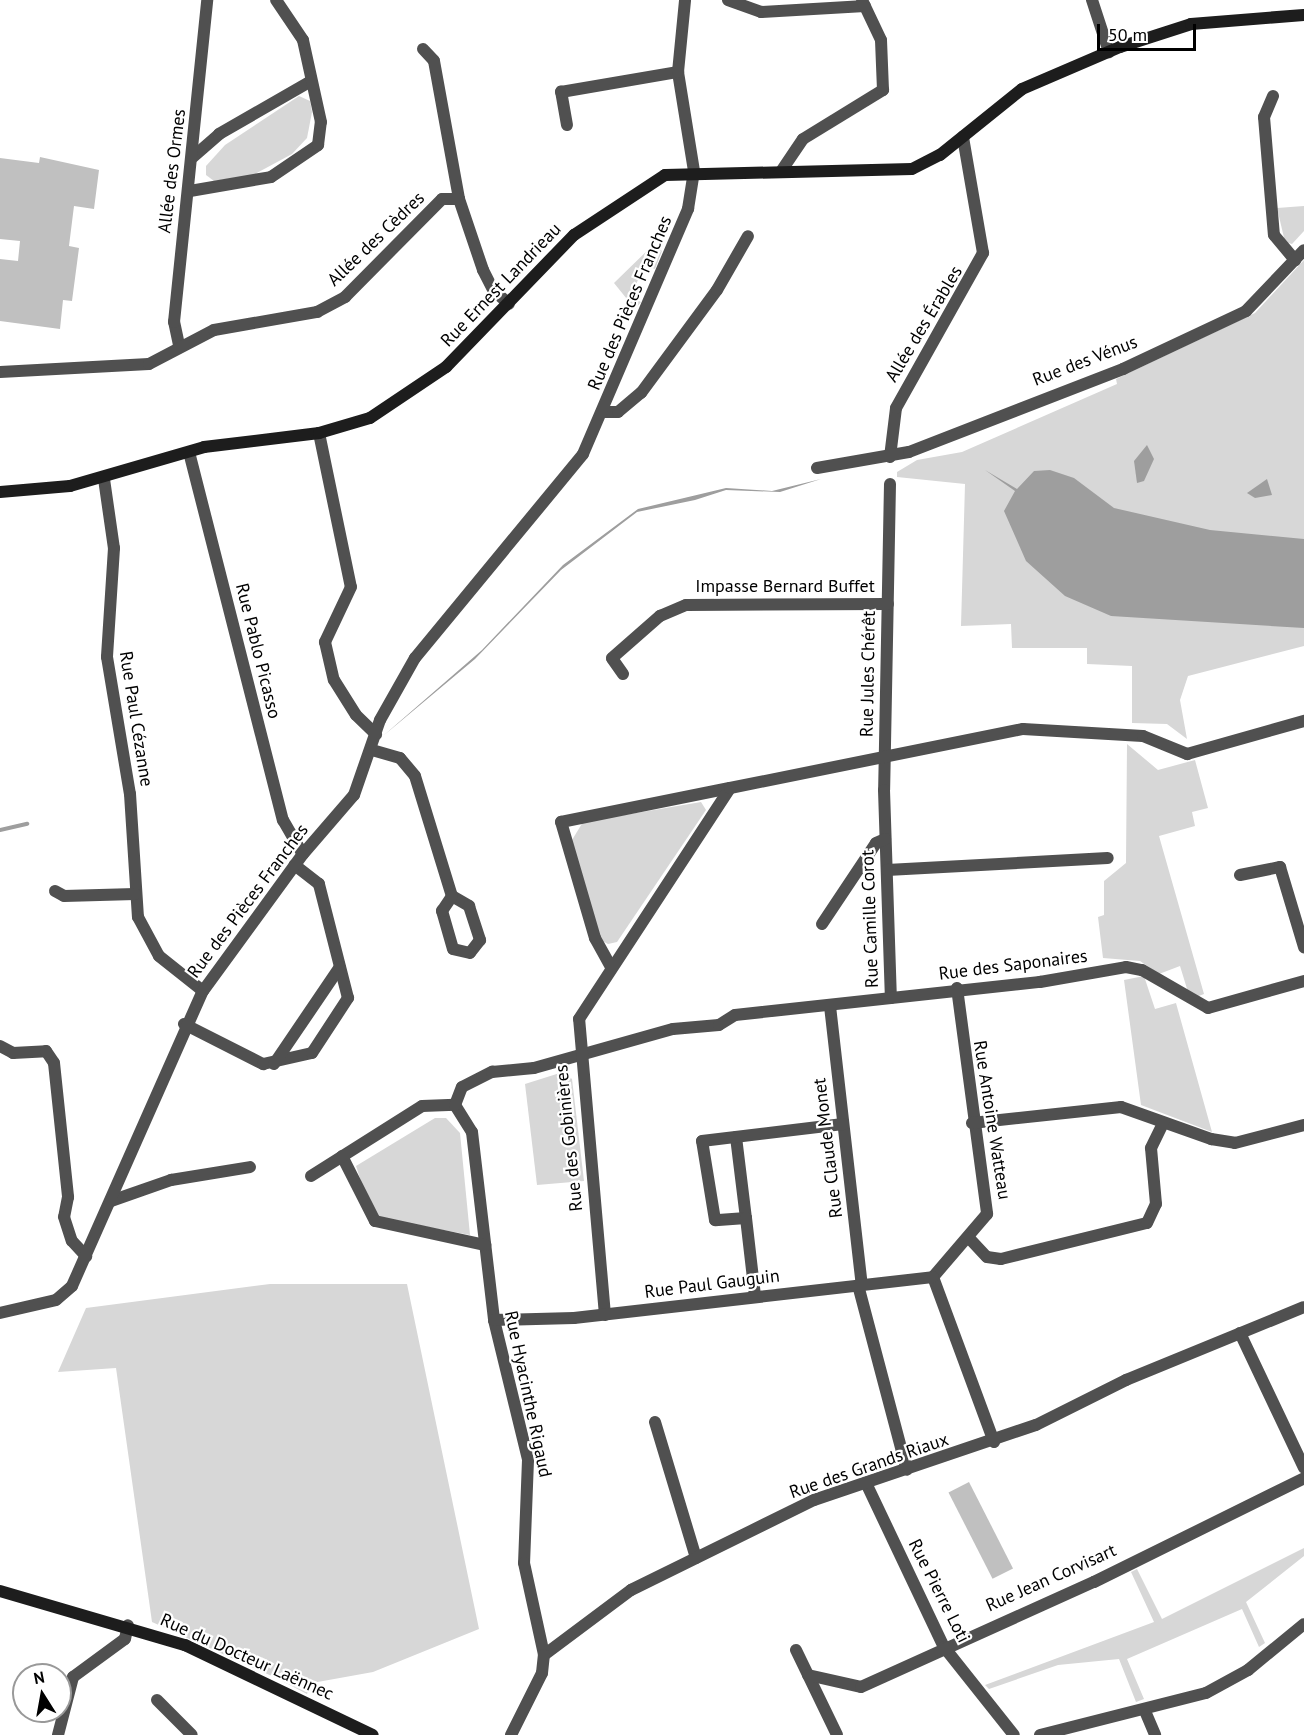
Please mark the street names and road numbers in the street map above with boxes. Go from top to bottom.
street label: Allée des Ormes [154,108,190,234]
street label: Allée des Cèdres [323,187,429,291]
street label: Rue des Pièces Franches [583,213,677,393]
street label: Rue Ernest Landrieau [436,219,566,351]
street label: Allée des Érables [881,262,967,386]
street label: Rue des Vénus [1029,331,1141,391]
street label: Impasse Bernard Buffet [695,575,875,597]
street label: Rue Pablo Picasso [231,581,285,721]
street label: Rue Jules Chérêt [856,611,880,737]
street label: Rue Paul Cézanne [115,650,157,788]
street label: Rue des Pièces Franches [183,820,313,982]
street label: Rue Camille Corot [857,850,883,988]
street label: Rue des Saponaires [937,945,1089,985]
street label: Rue Antoine Watteau [969,1039,1015,1201]
street label: Rue des Gobinières [551,1064,587,1212]
street label: Rue Claude Monet [809,1077,847,1219]
street label: Rue Paul Gauguin [643,1265,781,1303]
street label: Rue Hyacinthe Rigaud [500,1309,556,1479]
street label: Rue des Grands Riaux [787,1429,951,1503]
street label: Rue Pierre Loti [904,1536,974,1646]
street label: Rue Jean Corvisart [983,1540,1119,1616]
street label: Rue du Docteur Laënnec [157,1609,337,1705]

